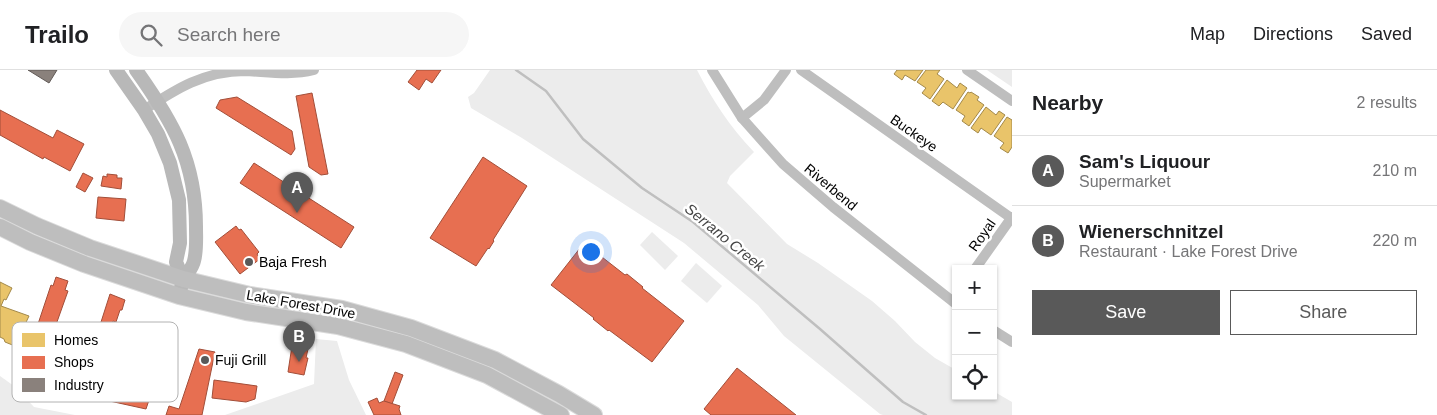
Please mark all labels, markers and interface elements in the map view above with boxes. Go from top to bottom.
search box [119,12,469,57]
text: Trailo [25,21,89,48]
icon: search [137,21,165,49]
text: Search here [177,24,281,45]
text: Map [1190,24,1225,44]
text: Directions [1253,24,1333,44]
text: Saved [1361,24,1412,44]
text: Nearby [1032,91,1103,114]
text: 2 results [1357,94,1417,111]
street label: Buckeye [887,111,941,155]
text: Sam's Liquour [1079,151,1210,172]
street label: Riverbend [801,160,861,214]
text: A [1042,162,1054,179]
text: 210 m [1373,162,1417,179]
pin: A [281,172,313,213]
text: Supermarket [1079,173,1171,190]
water label: Serrano Creek [682,200,769,275]
street label: Royal [965,216,999,254]
text: Wienerschnitzel [1079,221,1223,242]
text: B [1042,232,1054,249]
text: 220 m [1373,232,1417,249]
your location [578,239,604,265]
text: Restaurant · Lake Forest Drive [1079,243,1298,260]
place label: Baja Fresh [259,254,327,270]
marker: Baja Fresh [243,256,255,268]
map controls [952,265,997,400]
button: + [952,265,997,310]
street label: Lake Forest Drive [245,287,357,322]
button: Save [1032,290,1220,335]
button: Share [1230,290,1417,335]
button: − [952,310,997,355]
pin: B [283,321,315,362]
legend [12,322,178,402]
text: Homes [54,332,98,348]
place label: Fuji Grill [215,352,266,368]
text: Shops [54,354,94,370]
marker: Fuji Grill [199,354,211,366]
button: locate [952,355,997,400]
text: Industry [54,377,104,393]

